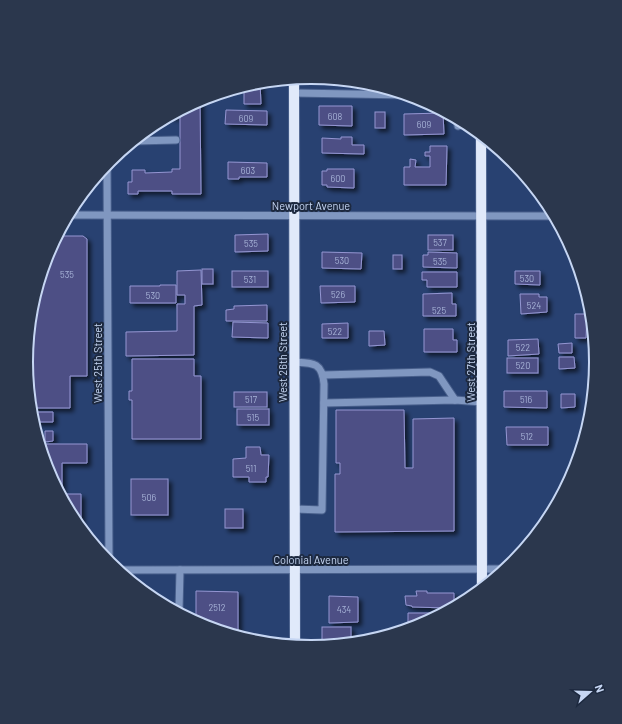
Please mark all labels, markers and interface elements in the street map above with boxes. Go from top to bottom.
house number: 608 [328,111,343,122]
house number: 609 [239,113,254,124]
house number: 609 [417,119,432,130]
house number: 603 [241,165,256,176]
house number: 600 [331,173,345,184]
street label: Newport Avenue [272,199,350,212]
house number: 537 [433,237,447,248]
house number: 535 [244,238,258,249]
house number: 530 [335,255,349,266]
house number: 535 [433,256,447,267]
house number: 535 [60,269,74,280]
house number: 530 [520,273,534,284]
house number: 531 [244,274,256,285]
house number: 526 [331,289,345,300]
house number: 530 [146,290,160,301]
house number: 524 [527,300,541,311]
house number: 525 [432,305,446,316]
street label: West 26th Street [276,322,289,402]
street label: West 27th Street [464,322,477,402]
street label: West 25th Street [91,323,104,403]
house number: 522 [328,326,342,337]
house number: 522 [516,342,530,353]
house number: 520 [516,360,530,371]
house number: 517 [245,394,258,405]
house number: 516 [520,394,532,405]
house number: 515 [247,412,259,423]
house number: 512 [521,431,533,442]
house number: 511 [246,463,256,474]
house number: 506 [142,492,157,503]
street label: Colonial Avenue [273,553,349,566]
house number: 2512 [208,602,226,613]
house number: 434 [337,604,351,615]
north arrow [570,672,610,712]
text: N [593,683,607,694]

